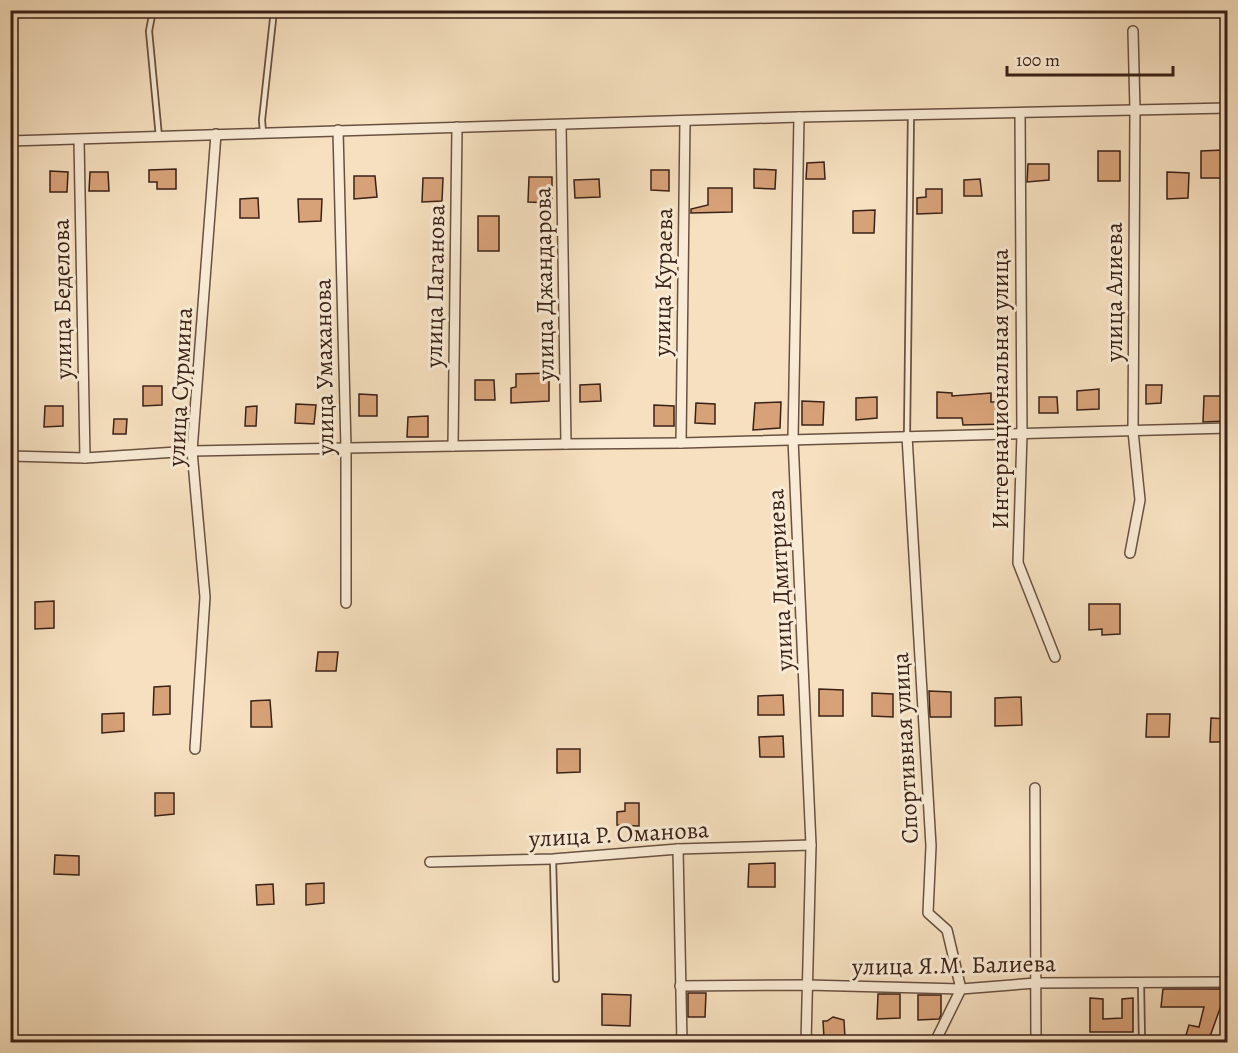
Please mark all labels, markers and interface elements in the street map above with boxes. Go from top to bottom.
scale bar [1007,39,1174,77]
text: 100 m [1016,48,1060,72]
street label: улица Джандарова [526,187,562,382]
street label: улица Паганова [418,204,452,369]
street label: улица Кураева [646,207,680,358]
street label: улица Беделова [45,218,79,381]
street label: улица Алиева [1098,222,1130,363]
street label: Интернациональная улица [984,249,1016,529]
street label: улица Умаханова [306,278,342,457]
street label: улица Сурмина [160,307,200,468]
street label: улица Дмитриева [759,488,801,673]
street label: Спортивная улица [884,651,926,845]
street label: улица Р. Оманова [527,813,710,855]
street label: улица Я.М. Балиева [851,947,1056,983]

